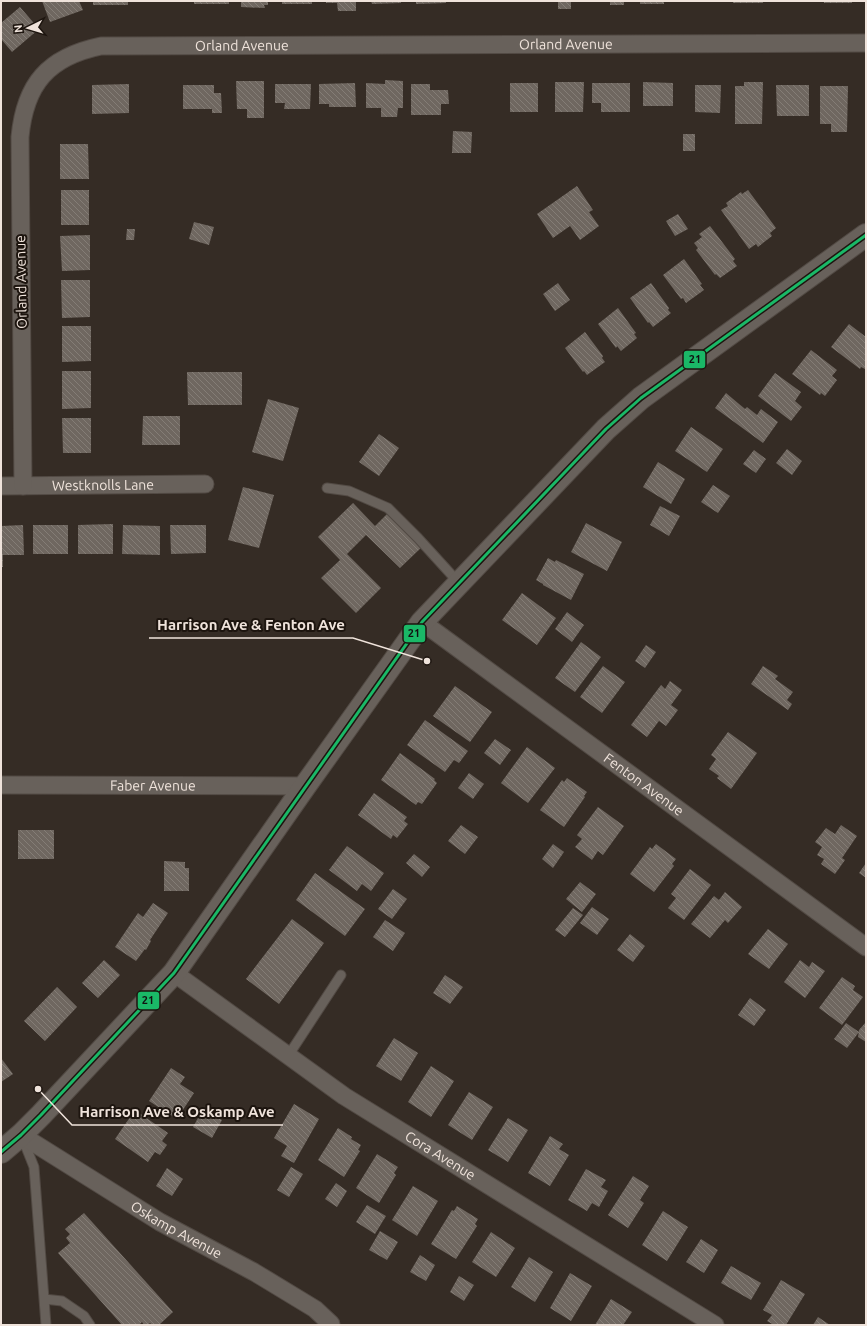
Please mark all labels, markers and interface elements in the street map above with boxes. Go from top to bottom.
north arrow [8,8,48,48]
text: N [12,24,24,33]
street label: Orland Avenue [519,36,613,52]
street label: Orland Avenue [195,37,289,54]
street label: Orland Avenue [12,235,30,329]
line badge: 21 [683,350,706,369]
text: 21 [689,353,701,365]
street label: Westknolls Lane [52,477,154,494]
callout: Harrison Ave & Fenton Ave [149,611,353,638]
text: Harrison Ave & Fenton Ave [157,616,345,633]
line badge: 21 [403,624,426,643]
text: 21 [408,627,420,639]
street label: Fenton Avenue [601,750,687,819]
street label: Faber Avenue [110,777,196,794]
line badge: 21 [137,991,160,1010]
text: 21 [142,994,154,1006]
callout: Harrison Ave & Oskamp Ave [72,1098,283,1125]
text: Harrison Ave & Oskamp Ave [79,1103,275,1120]
street label: Cora Avenue [402,1128,478,1183]
street label: Oskamp Avenue [128,1198,225,1261]

